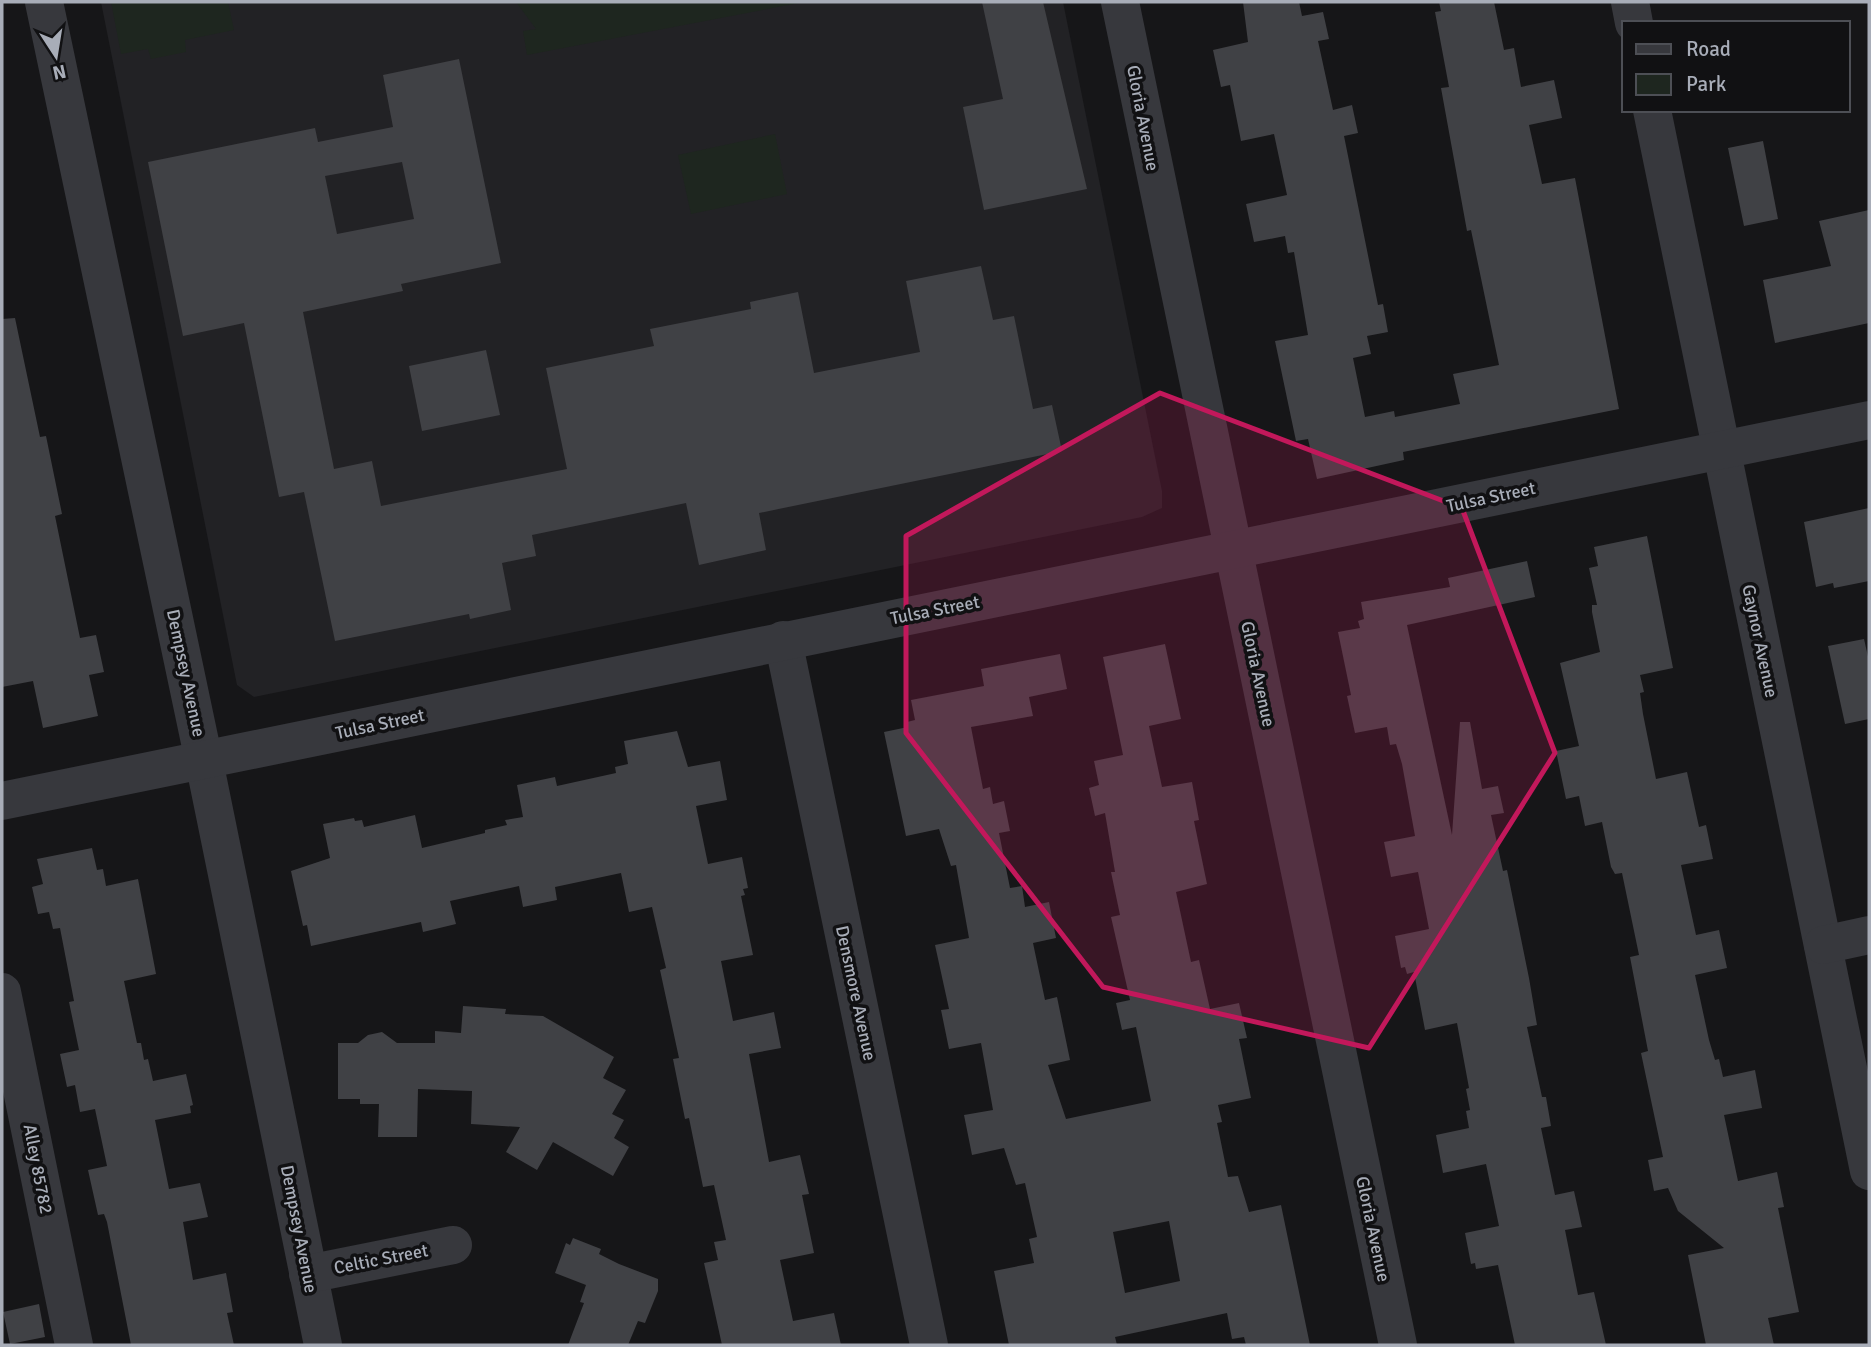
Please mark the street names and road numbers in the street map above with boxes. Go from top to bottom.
street label: Gloria Avenue [1122,63,1164,173]
street label: Tulsa Street [1445,477,1537,517]
street label: Gaynor Avenue [1737,582,1783,700]
street label: Tulsa Street [889,591,981,629]
street label: Dempsey Avenue [162,607,210,739]
street label: Gloria Avenue [1236,619,1280,729]
street label: Tulsa Street [334,704,426,744]
street label: Densmore Avenue [831,923,881,1063]
street label: Alley 85782 [19,1122,57,1216]
street label: Dempsey Avenue [276,1163,322,1295]
street label: Gloria Avenue [1351,1174,1395,1284]
street label: Celtic Street [332,1239,430,1279]

